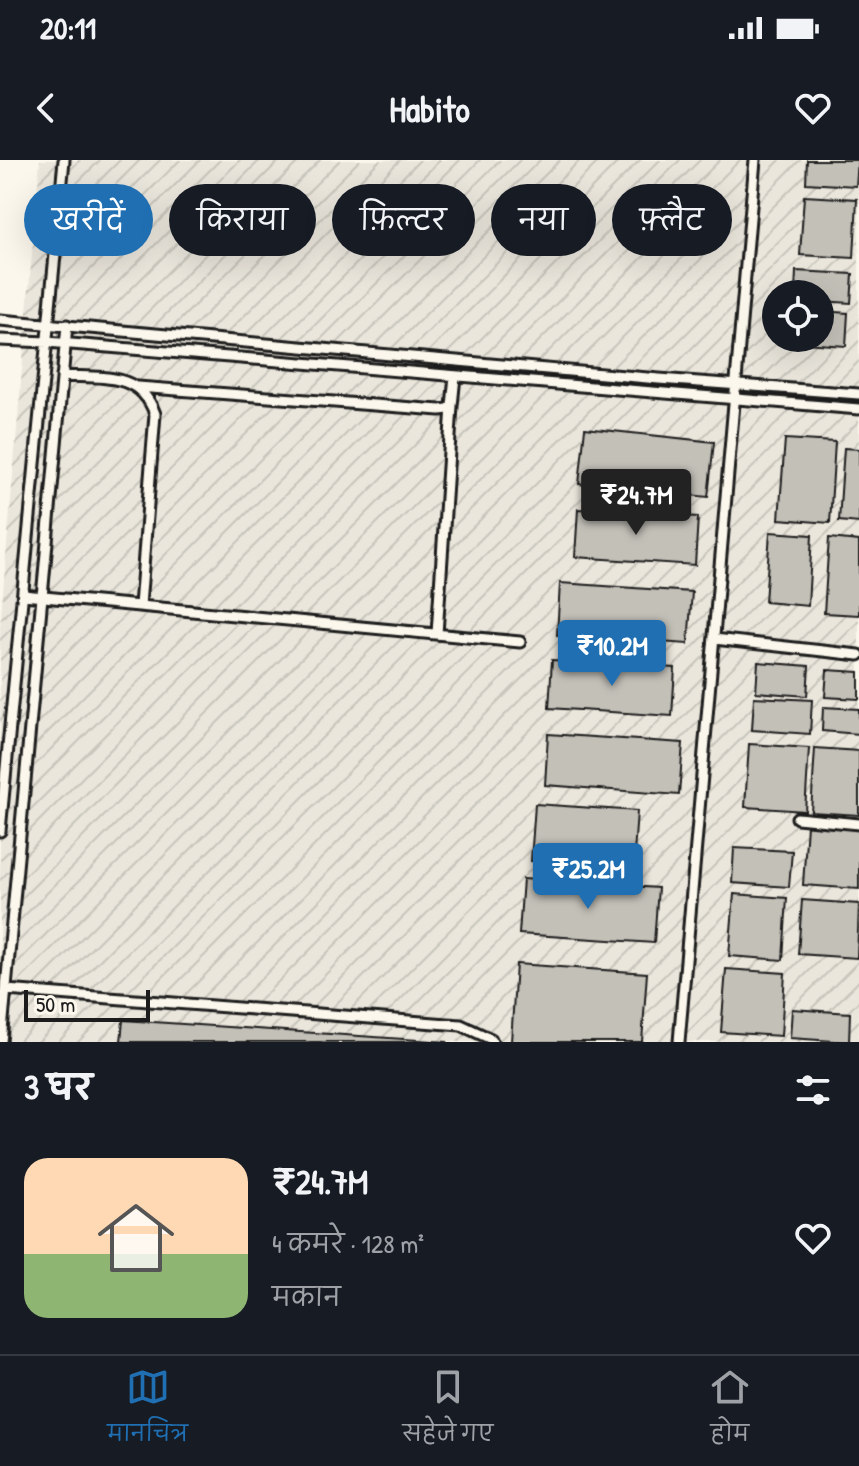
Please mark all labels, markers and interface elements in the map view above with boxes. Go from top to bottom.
text: 20:11 [40,8,96,48]
text: Habito [389,84,470,133]
icon: back [24,86,68,130]
icon: heart [791,86,835,130]
chip: खरीदें [24,184,153,256]
chip: किराया [169,184,316,256]
chip: फ़िल्टर [332,184,475,256]
chip: नया [491,184,596,256]
chip: फ़्लैट [612,184,732,256]
map controls [762,280,834,352]
button: locate [762,280,834,352]
pin: ₹24.7M [571,469,701,537]
text: ₹24.7M [599,477,673,512]
pin: ₹10.2M [547,620,677,688]
text: ₹10.2M [576,628,648,663]
pin: ₹25.2M [523,843,653,911]
text: ₹25.2M [551,851,625,886]
scale bar [24,986,150,1022]
text: 50 m [36,989,75,1019]
text: 3 घर [24,1064,92,1110]
icon: filters [791,1068,835,1112]
text: ₹24.7M [272,1159,368,1205]
icon: home [88,1190,184,1286]
icon: heart [791,1216,835,1260]
text: 4 कमरे · 128 m² [272,1226,424,1261]
text: मकान [272,1279,341,1314]
tab: मानचित्र [107,1365,188,1458]
tab: सहेजे गए [402,1365,493,1458]
tab: होम [708,1365,752,1458]

